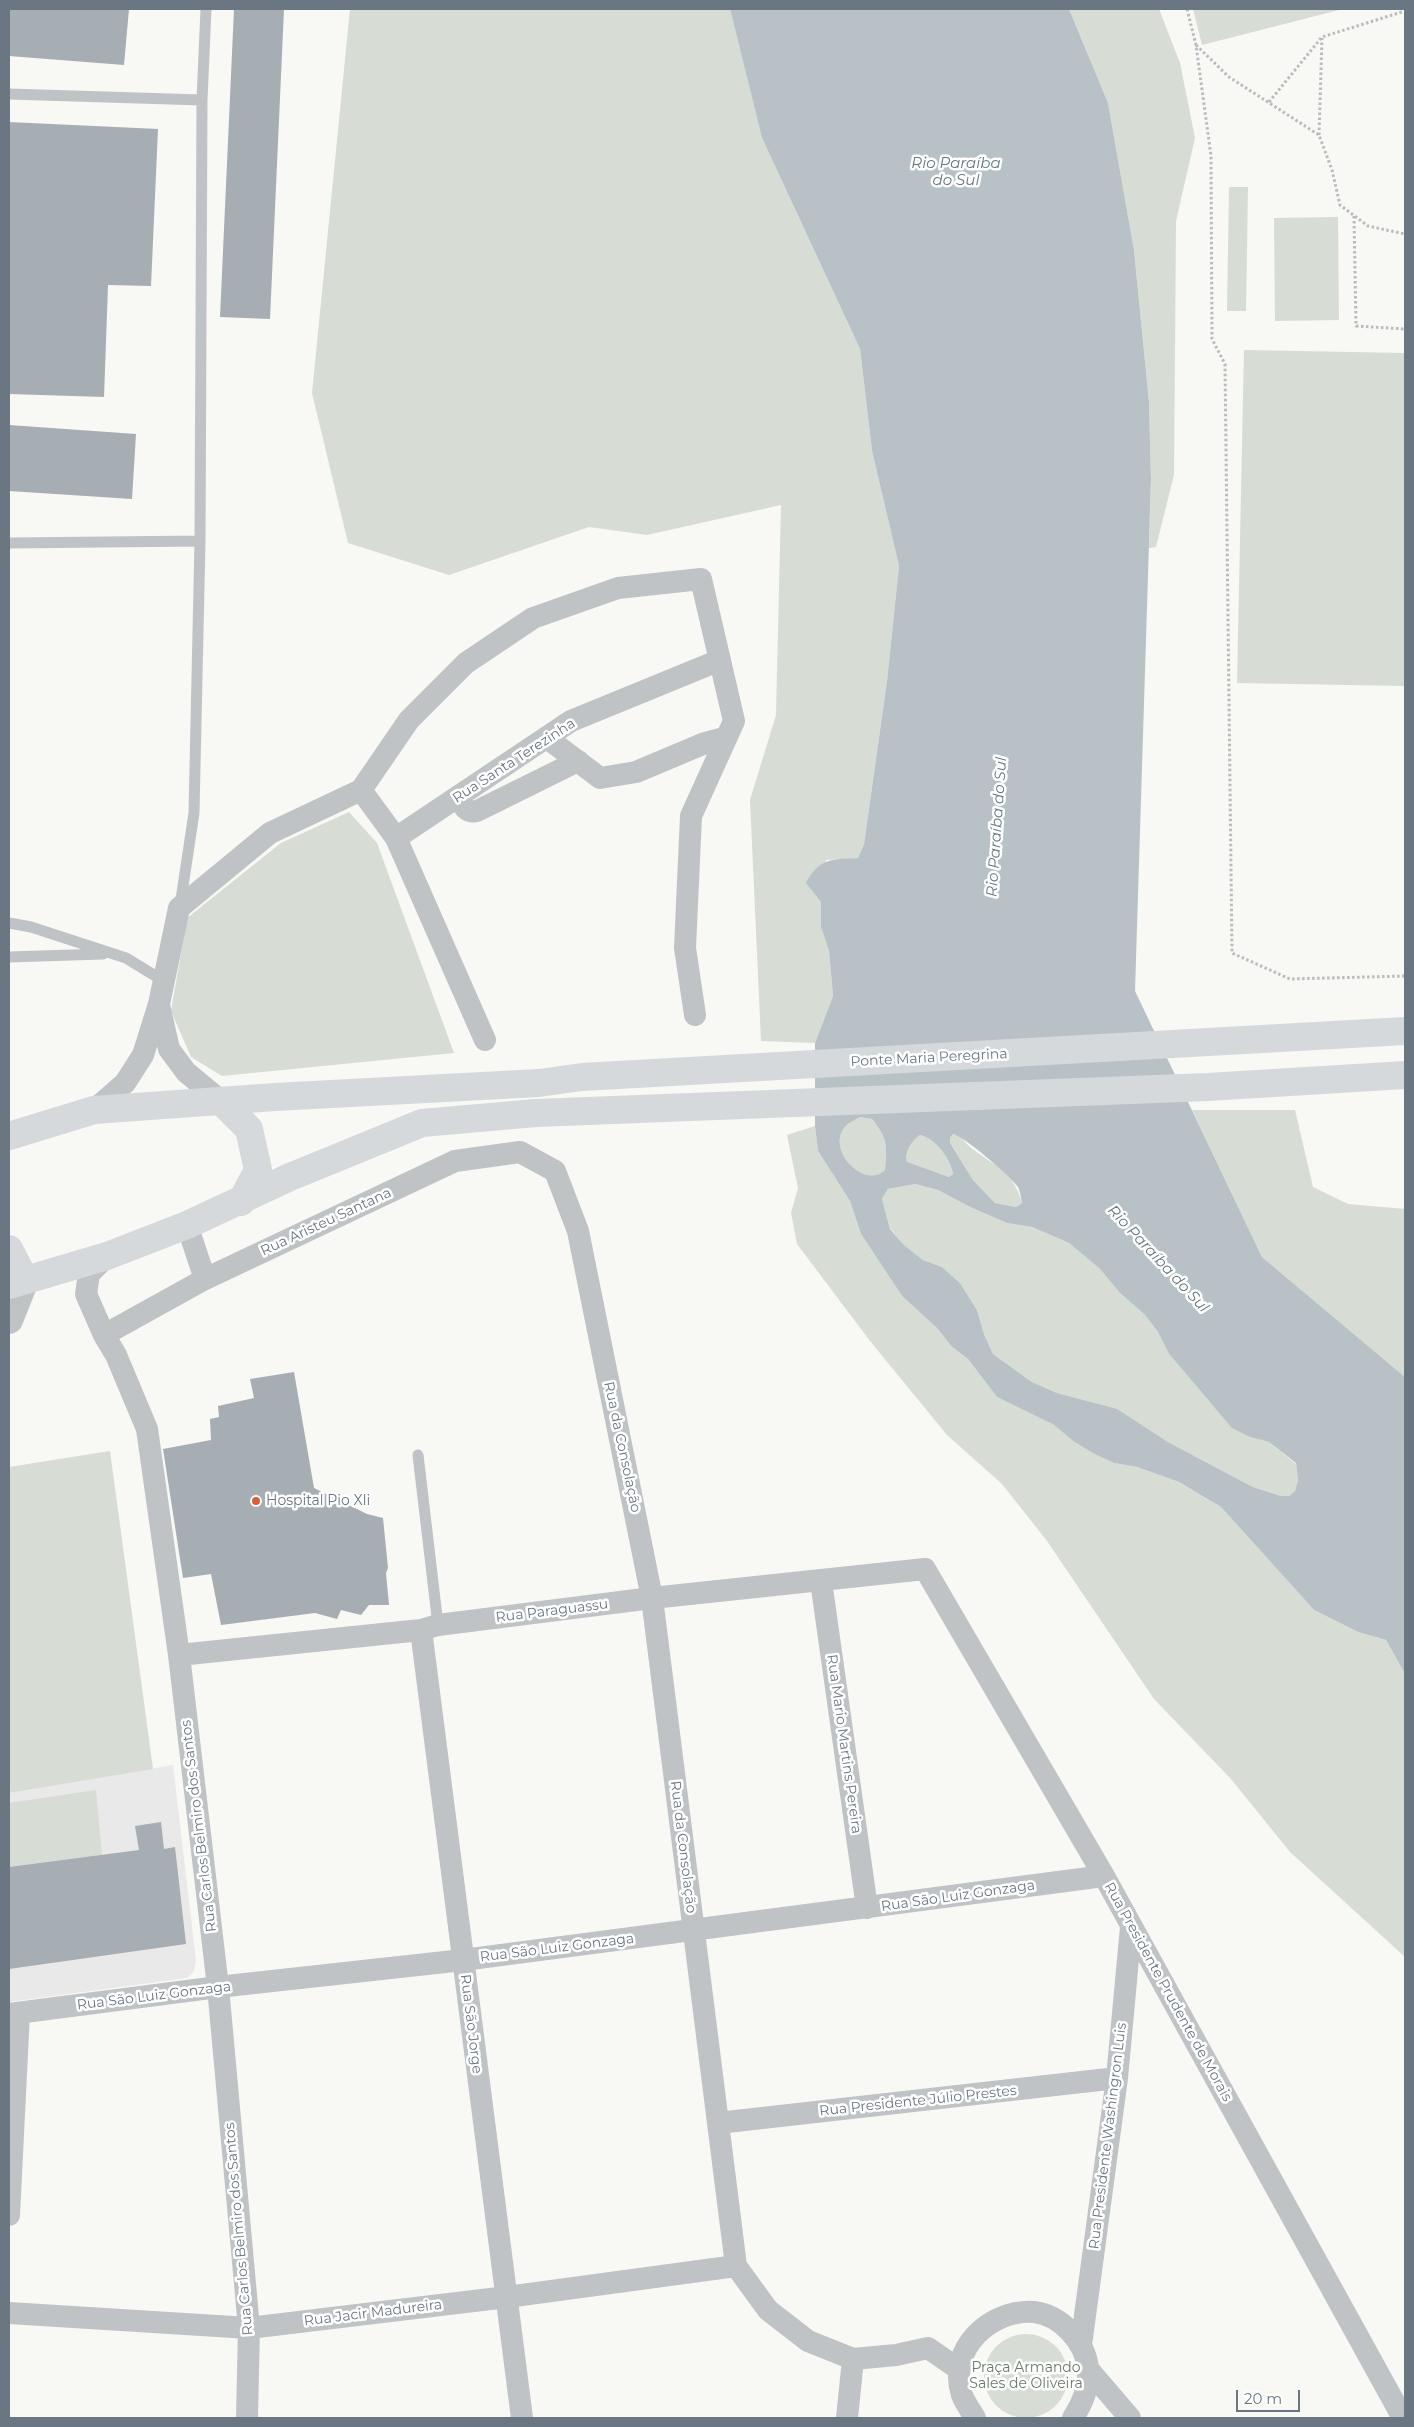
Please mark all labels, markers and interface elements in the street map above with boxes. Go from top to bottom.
water label: Rio Paraíba do Sul [911,155,1001,190]
street label: Rua Santa Terezinha [450,715,578,807]
water label: Rio Paraíba do Sul [983,756,1011,898]
street label: Ponte Maria Peregrina [850,1045,1008,1071]
street label: Rua Aristeu Santana [258,1184,394,1260]
water label: Rio Paraíba do Sul [1104,1202,1212,1316]
street label: Rua da Consolação [600,1380,644,1514]
place label: Hospital Pio XIi [266,1493,370,1509]
marker: Hospital Pio XIi [250,1495,262,1507]
street label: Rua Paraguassu [495,1596,609,1626]
street label: Rua Mario Martins Pereira [823,1653,865,1835]
street label: Rua Carlos Belmiro dos Santos [178,1719,220,1933]
street label: Rua da Consolação [667,1780,699,1914]
street label: Rua São Luiz Gonzaga [880,1877,1036,1915]
street label: Rua Presidente Prudente de Morais [1101,1879,1235,2105]
street label: Rua São Luiz Gonzaga [479,1930,635,1966]
street label: Rua São Jorge [457,1973,485,2075]
street label: Rua São Luiz Gonzaga [76,1978,232,2014]
street label: Rua Presidente Washingron Luis [1086,2022,1130,2250]
street label: Rua Presidente Júlio Prestes [819,2082,1017,2120]
street label: Rua Carlos Belmiro dos Santos [221,2122,257,2336]
street label: Rua Jacir Madureira [303,2296,443,2330]
park label: Praça Armando Sales de Oliveira [969,2360,1083,2392]
scale bar [1239,2380,1303,2412]
text: 20 m [1244,2389,1282,2408]

